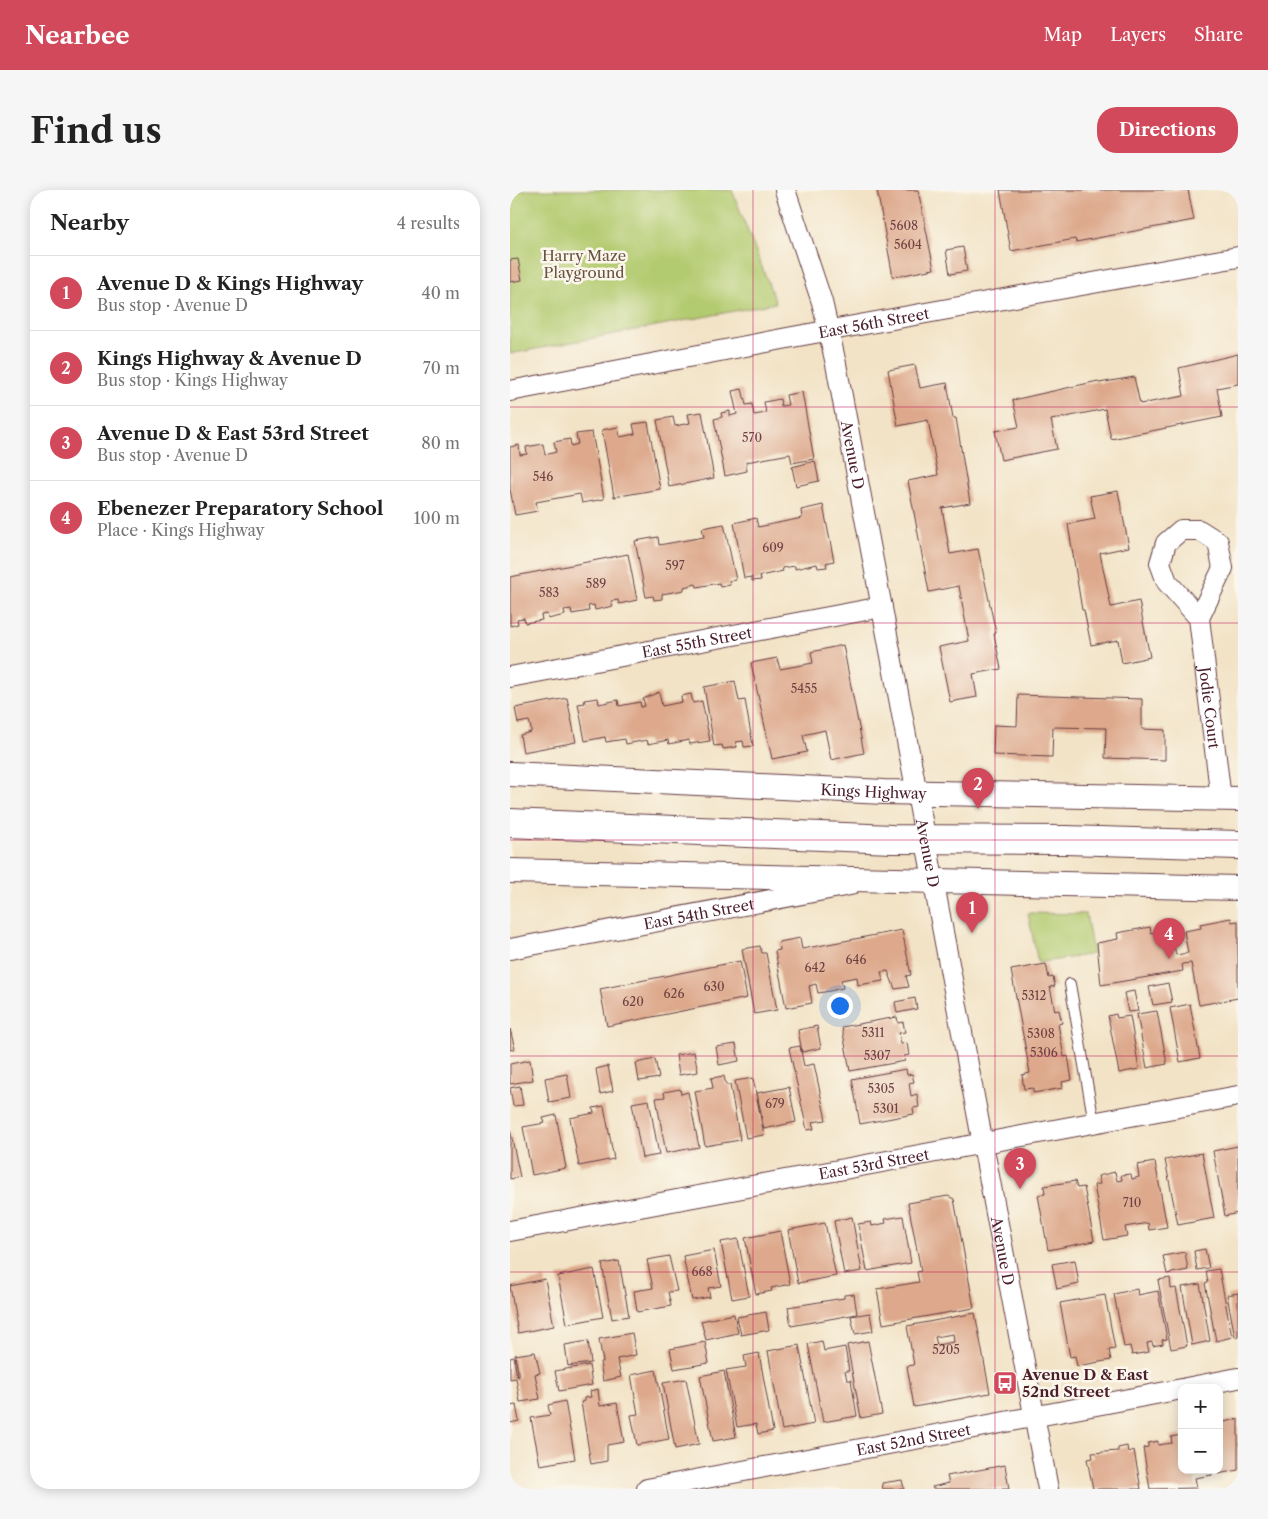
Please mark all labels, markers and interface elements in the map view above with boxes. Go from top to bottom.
text: Nearbee [25,21,130,50]
text: Map [1044,24,1082,46]
text: Layers [1110,24,1166,46]
text: Share [1194,24,1243,46]
button: Directions [1097,107,1238,153]
text: Find us [30,109,162,152]
text: Nearby [50,210,129,235]
text: 4 results [397,213,460,233]
house number: 5608 [890,218,918,233]
house number: 5604 [894,237,922,252]
park label: Harry Maze Playground [542,246,626,282]
text: Avenue D & Kings Highway [97,272,363,295]
text: 1 [62,283,70,303]
text: 40 m [421,283,460,303]
text: Bus stop · Avenue D [97,295,248,315]
street label: East 56th Street [817,303,931,342]
text: Kings Highway & Avenue D [97,347,362,370]
text: 2 [61,358,71,378]
text: 70 m [423,358,460,378]
text: Bus stop · Kings Highway [97,370,288,390]
street label: Avenue D [837,418,869,491]
text: Avenue D & East 53rd Street [97,422,369,445]
house number: 570 [742,430,762,445]
text: 3 [61,433,71,453]
text: 80 m [421,433,460,453]
text: Bus stop · Avenue D [97,445,248,465]
house number: 546 [533,469,553,484]
text: Ebenezer Preparatory School [97,497,383,520]
text: 4 [61,508,71,528]
text: 100 m [414,508,460,528]
text: Place · Kings Highway [97,520,265,540]
house number: 609 [762,540,784,555]
house number: 597 [665,558,685,573]
house number: 589 [586,576,606,591]
house number: 583 [539,585,559,600]
street label: East 55th Street [640,622,754,662]
street label: Jodie Court [1195,664,1224,750]
house number: 5455 [791,681,817,696]
pin: 2 [962,768,994,809]
street label: Kings Highway [820,779,928,802]
street label: Avenue D [912,816,944,889]
pin: 1 [956,892,988,933]
street label: East 54th Street [642,894,756,933]
pin: 4 [1153,918,1185,959]
house number: 646 [846,952,867,967]
house number: 642 [805,960,826,975]
house number: 630 [703,979,725,994]
house number: 626 [664,986,684,1001]
house number: 5312 [1021,988,1047,1003]
your location [827,993,853,1019]
house number: 620 [622,994,644,1009]
house number: 5311 [861,1025,885,1040]
house number: 5308 [1027,1026,1055,1041]
house number: 5306 [1030,1045,1058,1060]
house number: 5307 [864,1048,890,1063]
house number: 5305 [867,1081,895,1096]
house number: 679 [765,1096,785,1111]
house number: 5301 [873,1101,899,1116]
street label: East 53rd Street [817,1144,931,1183]
pin: 3 [1004,1148,1036,1189]
house number: 710 [1123,1195,1141,1210]
street label: Avenue D [987,1214,1019,1287]
house number: 668 [691,1264,713,1279]
house number: 5205 [932,1342,960,1357]
place label: Avenue D & East 52nd Street [1021,1365,1149,1401]
bus stop icon: Avenue D & East 52nd Street [992,1370,1018,1396]
map controls [1178,1384,1223,1474]
button: + [1178,1384,1223,1429]
street label: East 52nd Street [855,1419,973,1459]
button: − [1178,1429,1223,1474]

